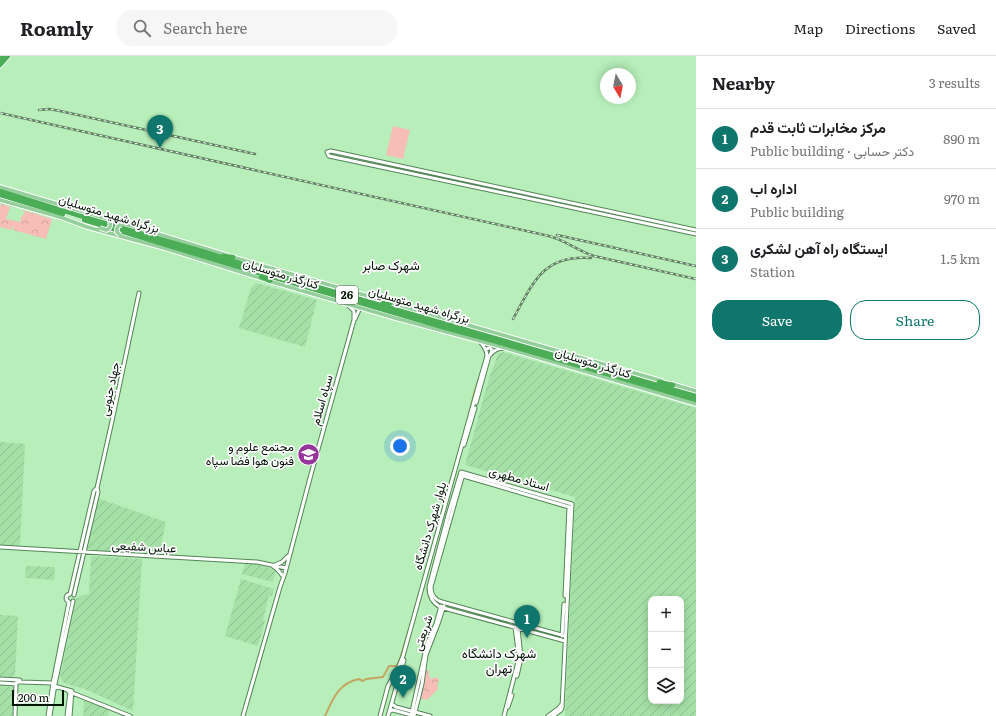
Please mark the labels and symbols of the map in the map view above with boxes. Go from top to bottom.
north arrow [600,68,636,104]
pin: 3 [147,115,173,148]
street label: بزرگراه شهید متوسلیان [57,189,162,237]
street label: کنارگذر متوسلیان [241,253,322,293]
district label: شهرک صابر [361,255,420,274]
street label: بزرگراه شهید متوسلیان [367,281,472,327]
road number: 26 [336,286,358,304]
street label: کنارگذر متوسلیان [553,342,634,382]
street label: جهاد جنوبی [94,360,124,418]
street label: سپاه اسلام [305,372,337,427]
your location [390,436,410,456]
place label: مجتمع علوم و فنون هوا فضا سپاه [206,437,294,469]
school or university icon: مجتمع علوم و فنون هوا فضا سپاه [296,441,322,467]
street label: استاد مطهری [487,461,551,495]
street label: بلوار شهرک دانشگاه [408,480,450,572]
street label: عباس شفیعی [111,535,177,557]
pin: 1 [514,605,540,638]
street label: شریعتی [408,612,437,653]
district label: شهرک دانشگاه تهران [462,643,536,677]
pin: 2 [390,665,416,698]
scale bar [12,688,64,707]

